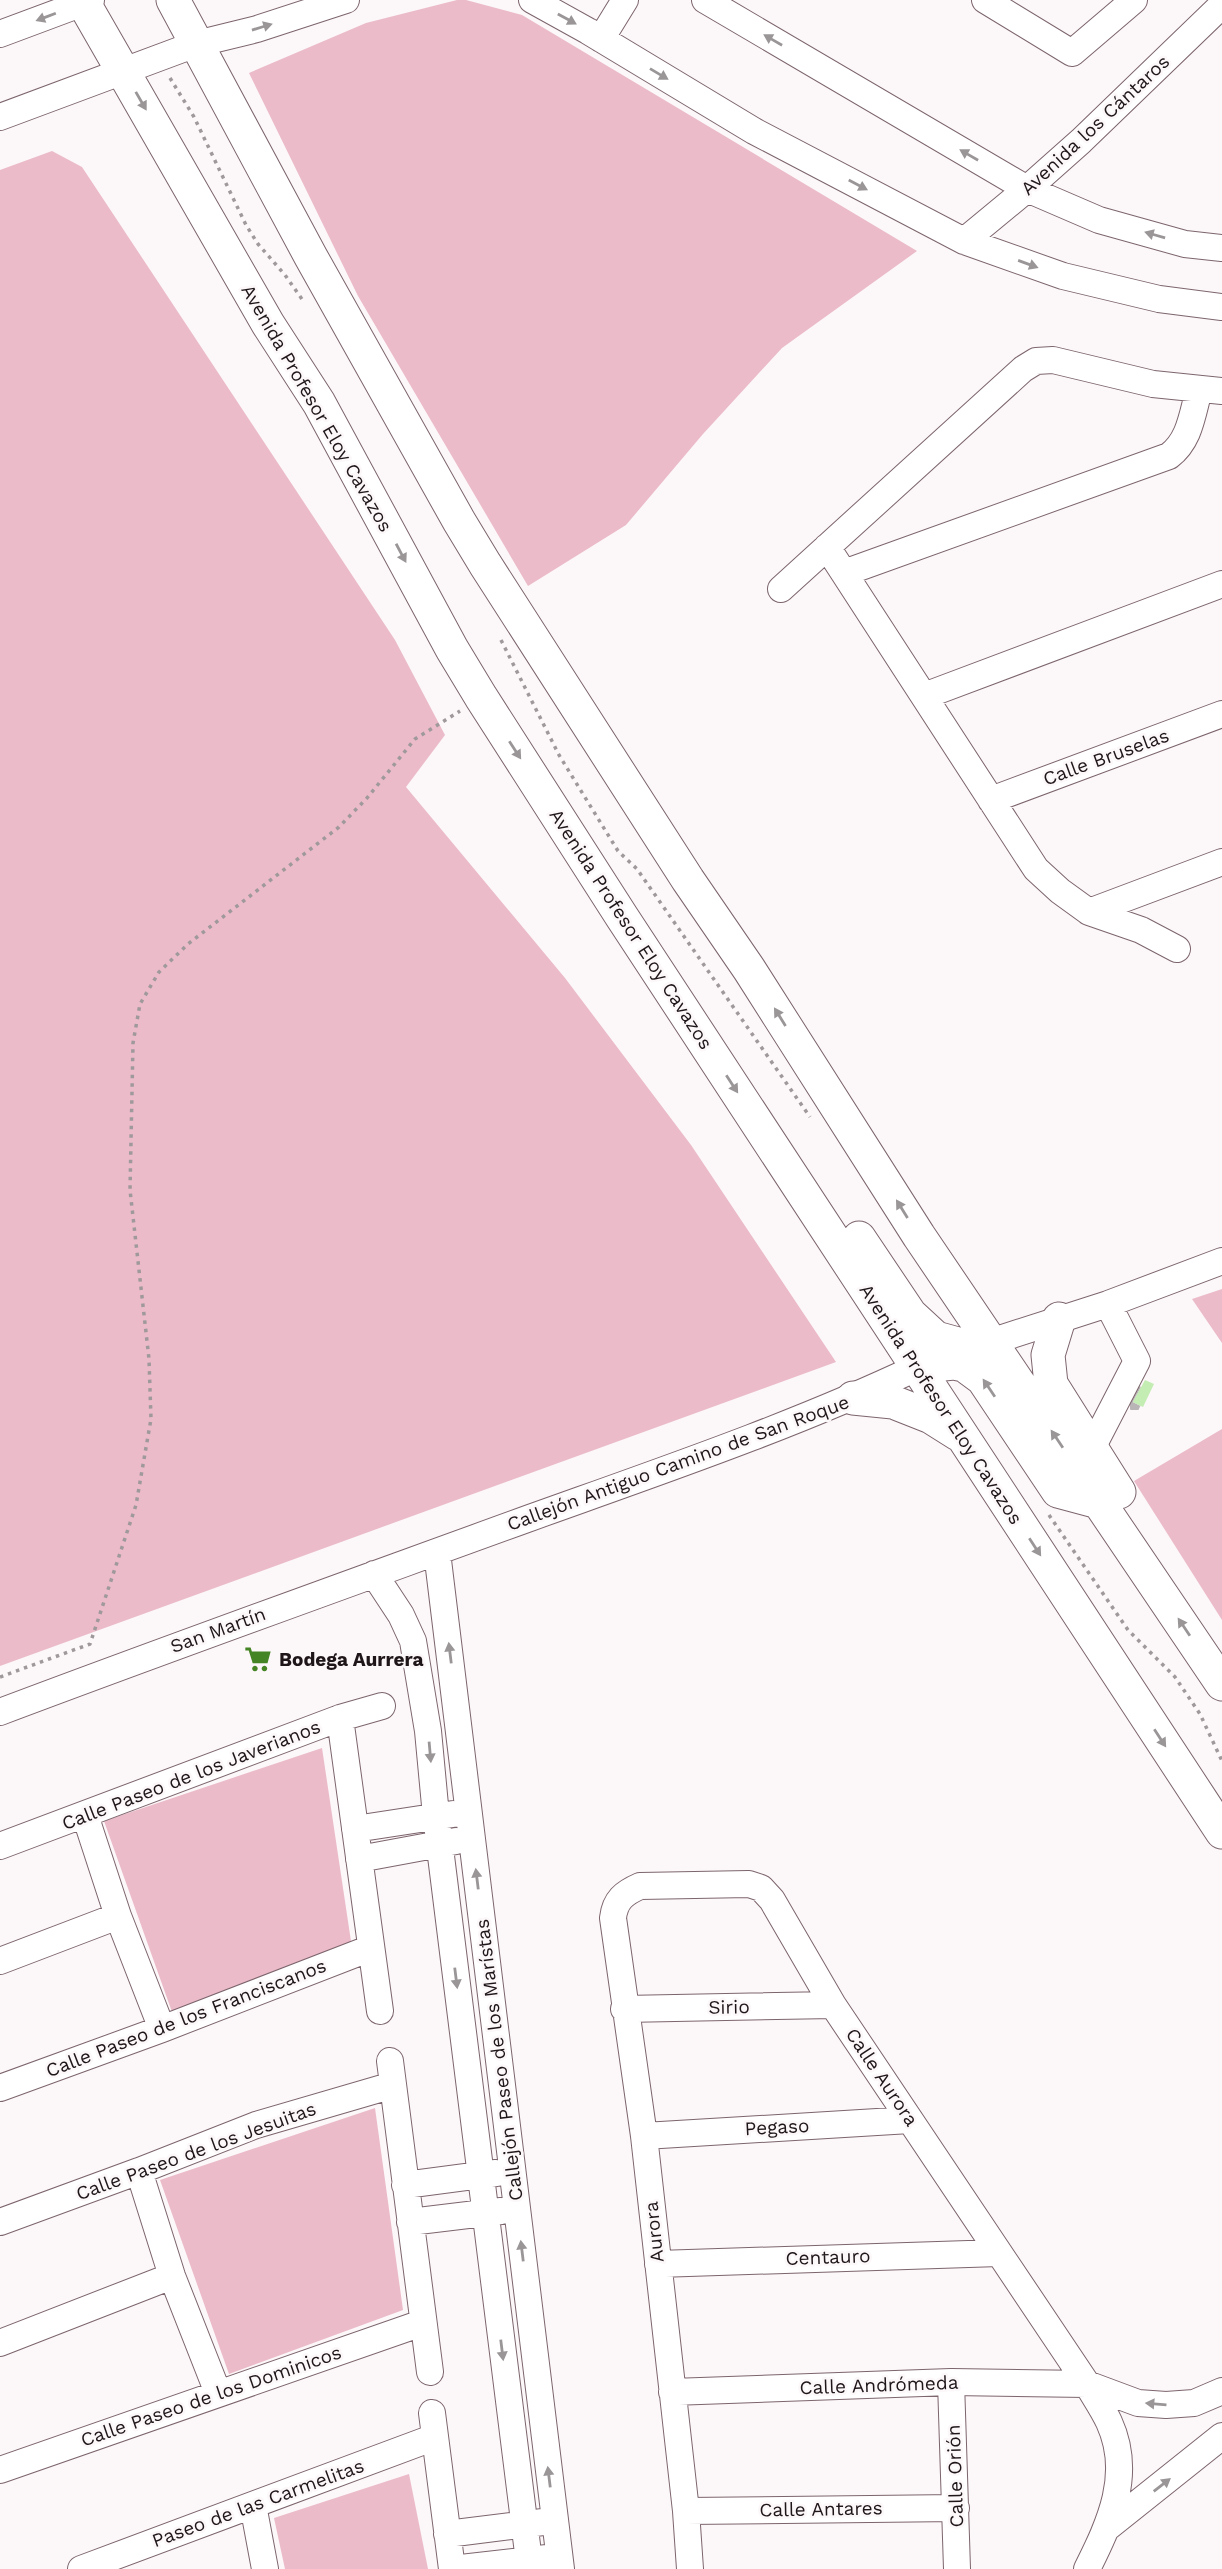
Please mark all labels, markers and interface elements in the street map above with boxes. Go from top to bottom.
one-way arrow [35,11,56,22]
one-way arrow [557,13,576,25]
one-way arrow [251,21,272,31]
one-way arrow [763,33,782,46]
street label: Avenida los Cántaros [1016,50,1174,200]
one-way arrow [650,68,669,80]
one-way arrow [135,92,147,111]
one-way arrow [959,149,978,161]
one-way arrow [848,180,868,191]
one-way arrow [1144,230,1165,240]
one-way arrow [1018,259,1039,270]
street label: Avenida Profesor Eloy Cavazos [237,280,397,536]
one-way arrow [394,544,406,564]
street label: Calle Bruselas [1040,724,1172,790]
one-way arrow [508,741,522,759]
street label: Avenida Profesor Eloy Cavazos [545,804,717,1054]
one-way arrow [774,1008,787,1027]
one-way arrow [726,1075,739,1094]
one-way arrow [896,1200,909,1219]
street label: Avenida Profesor Eloy Cavazos [855,1279,1027,1529]
one-way arrow [983,1379,996,1398]
street label: Callejón Antiguo Camino de San Roque [504,1390,852,1536]
one-way arrow [1050,1429,1063,1449]
one-way arrow [1029,1537,1042,1557]
street label: San Martín [167,1602,269,1658]
one-way arrow [1178,1618,1191,1637]
one-way arrow [444,1642,455,1664]
supermarket icon: Bodega Aurrera [243,1644,273,1674]
place label: Bodega Aurrera [279,1648,424,1671]
street label: Calle Paseo de los Javerianos [58,1715,324,1835]
one-way arrow [1153,1728,1166,1747]
one-way arrow [425,1742,436,1764]
one-way arrow [471,1868,482,1890]
street label: Callejón Paseo de los Marístas [470,1918,528,2202]
street label: Calle Paseo de los Franciscanos [43,1954,329,2082]
one-way arrow [451,1967,462,1989]
street label: Sirio [708,1995,750,2019]
street label: Calle Aurora [841,2024,923,2131]
street label: Calle Paseo de los Jesuitas [73,2097,319,2205]
street label: Pegaso [744,2114,810,2140]
street label: Aurora [639,2200,669,2264]
one-way arrow [516,2240,527,2262]
street label: Centauro [785,2244,871,2270]
one-way arrow [497,2339,508,2361]
street label: Calle Paseo de los Dominicos [78,2340,344,2452]
street label: Calle Andrómeda [799,2371,959,2399]
one-way arrow [1145,2398,1167,2409]
street label: Calle Orión [942,2424,968,2528]
street label: Paseo de las Carmelitas [149,2454,367,2552]
one-way arrow [544,2466,555,2488]
one-way arrow [1153,2477,1171,2492]
street label: Calle Antares [759,2496,883,2522]

